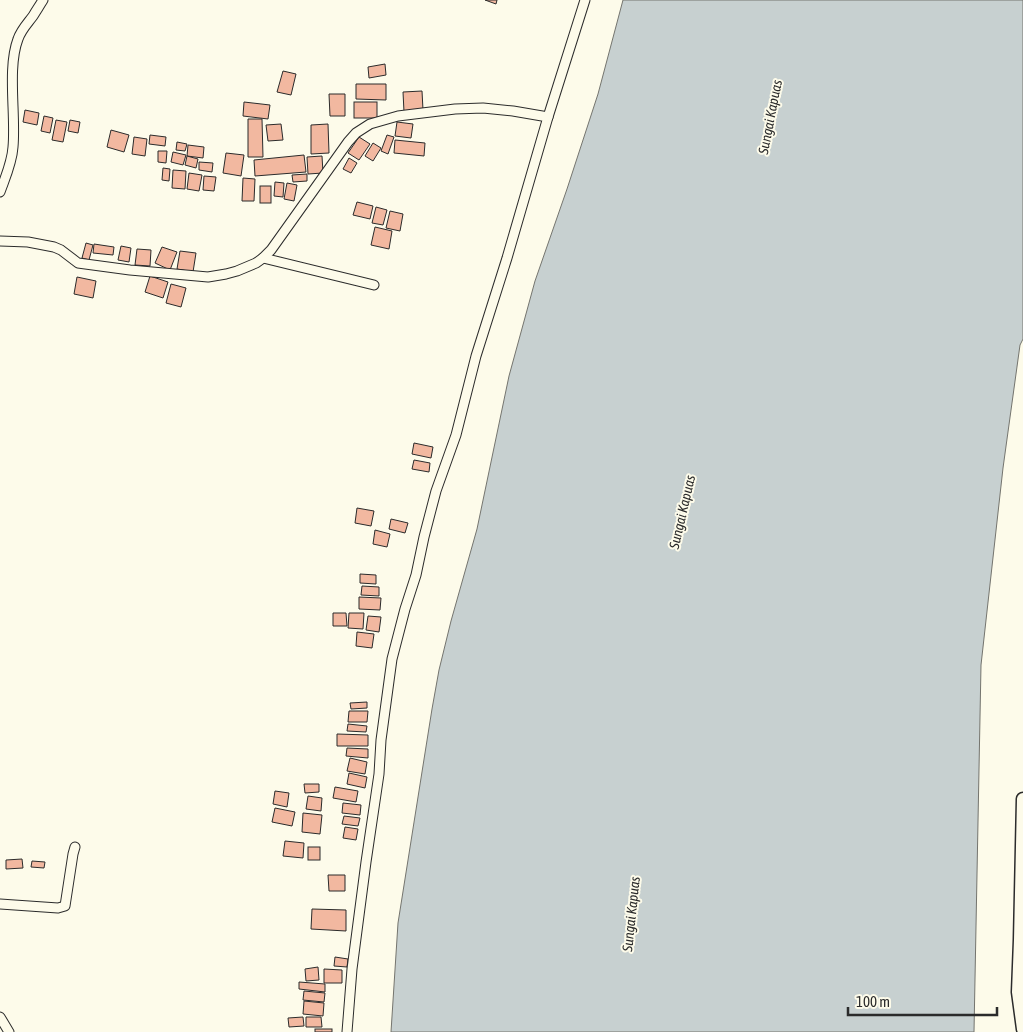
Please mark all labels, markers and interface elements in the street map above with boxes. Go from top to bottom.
water label: Sungai Kapuas [755,78,785,156]
water label: Sungai Kapuas [666,473,698,551]
water label: Sungai Kapuas [619,876,643,953]
scale bar [848,984,997,1016]
text: 100 m [856,993,890,1010]

